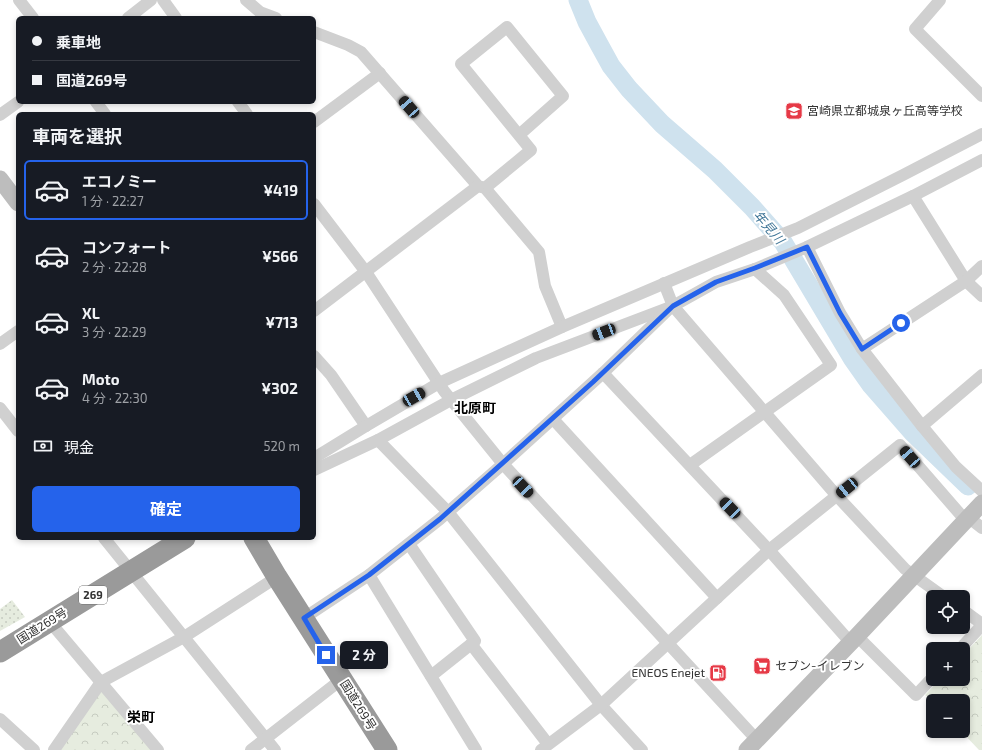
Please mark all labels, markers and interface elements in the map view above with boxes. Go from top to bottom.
text: 乗車地 [56,33,101,51]
text: 国道269号 [56,71,127,89]
car [397,94,421,120]
school or university icon: 宮崎県立都城泉ヶ丘高等学校 [784,101,804,121]
place label: 宮崎県立都城泉ヶ丘高等学校 [807,103,963,117]
text: 車両を選択 [32,125,122,147]
icon: car [34,172,70,208]
text: エコノミー [82,172,157,190]
text: ¥419 [263,181,298,199]
text: 1 分 · 22:27 [82,193,144,209]
water label: 年見川 [750,207,789,248]
icon: car [34,238,70,274]
text: コンフォート [82,238,172,256]
text: ¥566 [262,247,298,265]
text: 2 分 · 22:28 [82,259,147,275]
icon: car [34,304,70,340]
text: XL [82,304,100,322]
text: ¥713 [265,313,298,331]
route start [892,314,910,332]
car [591,322,617,342]
text: 3 分 · 22:29 [82,324,146,340]
icon: car [34,370,70,406]
text: Moto [82,370,120,388]
text: ¥302 [261,379,298,397]
car [401,386,427,408]
text: 4 分 · 22:30 [82,390,148,406]
district label: 北原町 [454,399,496,416]
icon: cash [32,435,54,457]
text: 現金 [64,438,94,456]
text: 520 m [264,438,300,454]
car [898,444,922,470]
car [510,474,536,500]
car [834,476,860,500]
button: 確定 [32,486,300,532]
car [717,495,743,521]
road number: 269 [79,586,107,604]
map controls [926,590,970,738]
button: locate [926,590,970,634]
street label: 国道269号 [14,604,69,646]
callout: 2 分 [340,641,388,669]
button: + [926,642,970,686]
route end [317,646,335,664]
text: 2 分 [352,647,376,663]
supermarket icon: セブン-イレブン [752,656,772,676]
place label: セブン-イレブン [775,658,864,672]
fuel station icon: ENEOS Enejet [708,663,728,683]
place label: ENEOS Enejet [632,665,705,680]
street label: 国道269号 [338,677,380,732]
button: − [926,694,970,738]
district label: 栄町 [127,708,155,725]

